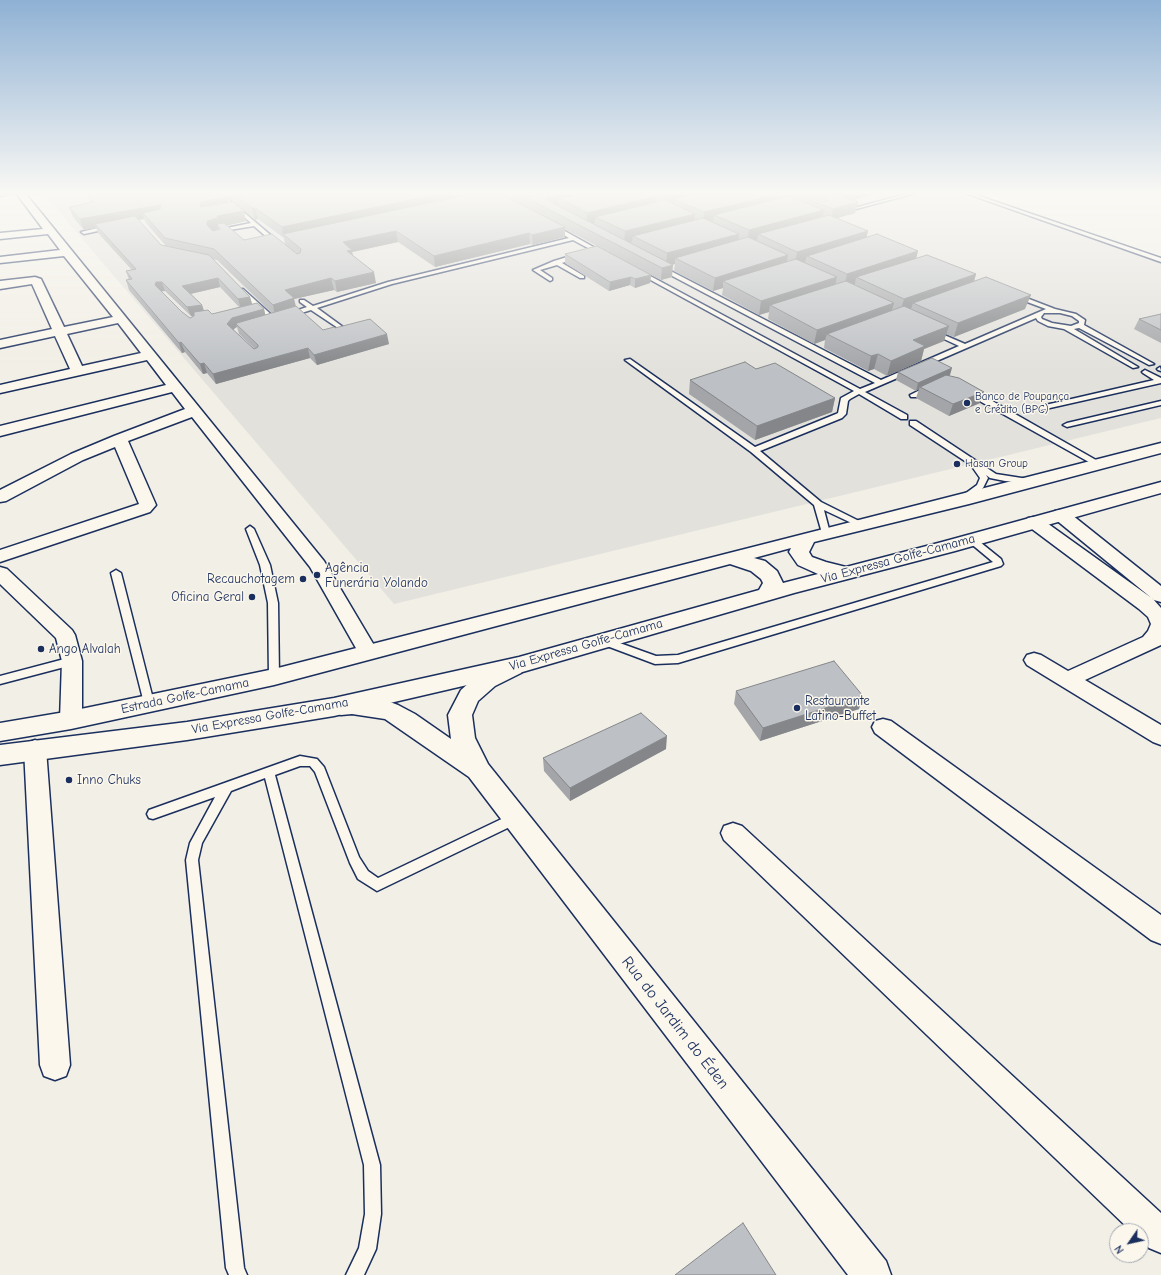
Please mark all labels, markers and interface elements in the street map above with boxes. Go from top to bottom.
place label: Banco de Poupança e Crédito (BPC) [975,390,1069,416]
marker: Banco de Poupança e Crédito (BPC) [962,398,972,408]
place label: Hasan Group [965,457,1028,471]
marker: Hasan Group [952,459,962,469]
street label: Via Expressa Golfe-Camama [819,531,977,587]
place label: Agência Funerária Yolando [325,560,428,591]
marker: Agência Funerária Yolando [312,570,322,580]
place label: Recauchotagem [207,571,295,587]
marker: Recauchotagem [298,574,308,584]
place label: Oficina Geral [171,589,244,605]
marker: Oficina Geral [247,592,257,602]
street label: Via Expressa Golfe-Camama [507,616,665,674]
place label: Ango Alvalah [49,641,121,657]
marker: Ango Alvalah [36,644,46,654]
street label: Estrada Golfe-Camama [120,675,250,717]
place label: Restaurante Latino-Buffet [805,693,876,724]
street label: Via Expressa Golfe-Camama [190,695,350,737]
marker: Restaurante Latino-Buffet [792,703,802,713]
place label: Inno Chuks [77,772,141,788]
marker: Inno Chuks [64,775,74,785]
street label: Rua do Jardim do Éden [617,953,733,1093]
north arrow [1109,1223,1149,1263]
text: N [1112,1243,1127,1256]

